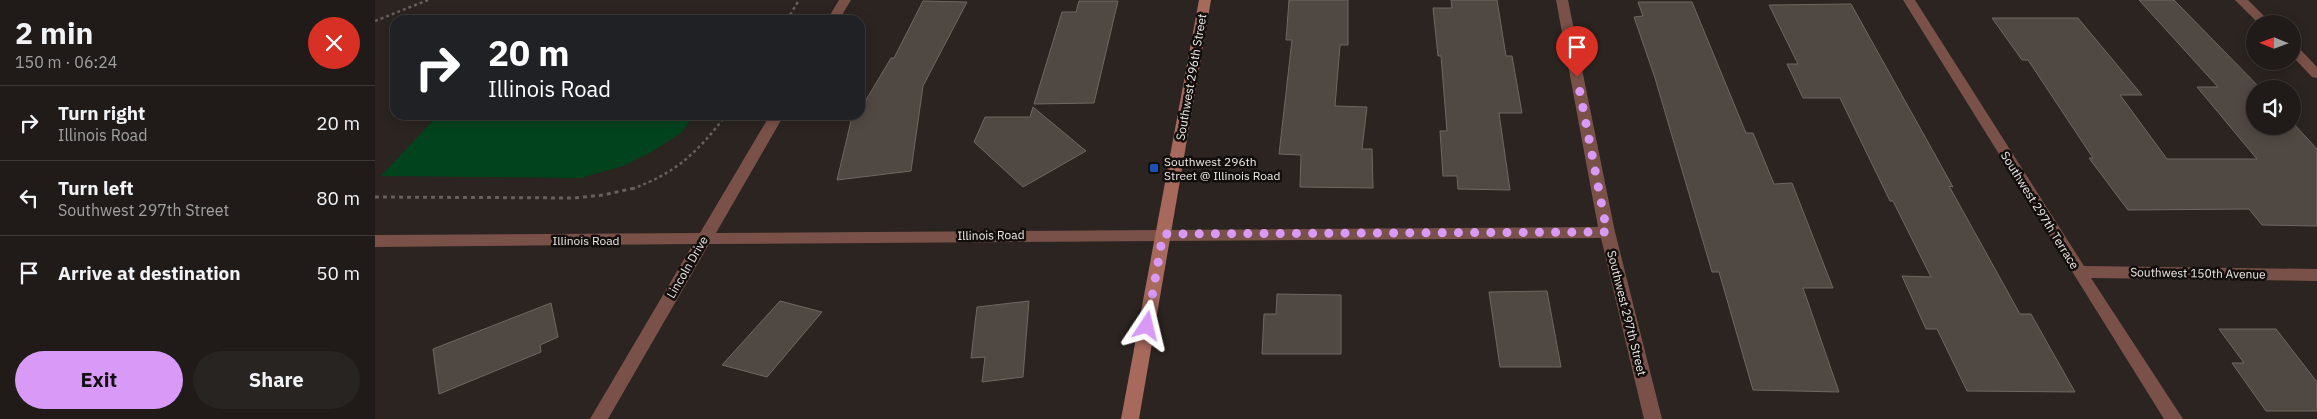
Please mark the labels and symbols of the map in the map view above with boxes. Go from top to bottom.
street label: Southwest 296th Street [1172,12,1210,142]
north arrow [2246,15,2301,70]
pin [1556,26,1598,77]
street label: Southwest 297th Terrace [1998,148,2083,272]
place label: Southwest 296th Street @ Illinois Road [1164,154,1280,183]
marker: Southwest 296th Street @ Illinois Road [1148,162,1160,174]
street label: Illinois Road [957,227,1025,243]
street label: Illinois Road [552,233,620,248]
street label: Lincoln Drive [663,233,711,301]
street label: Southwest 297th Street [1604,249,1650,377]
street label: Southwest 150th Avenue [2130,264,2266,282]
position arrow [1120,299,1172,351]

